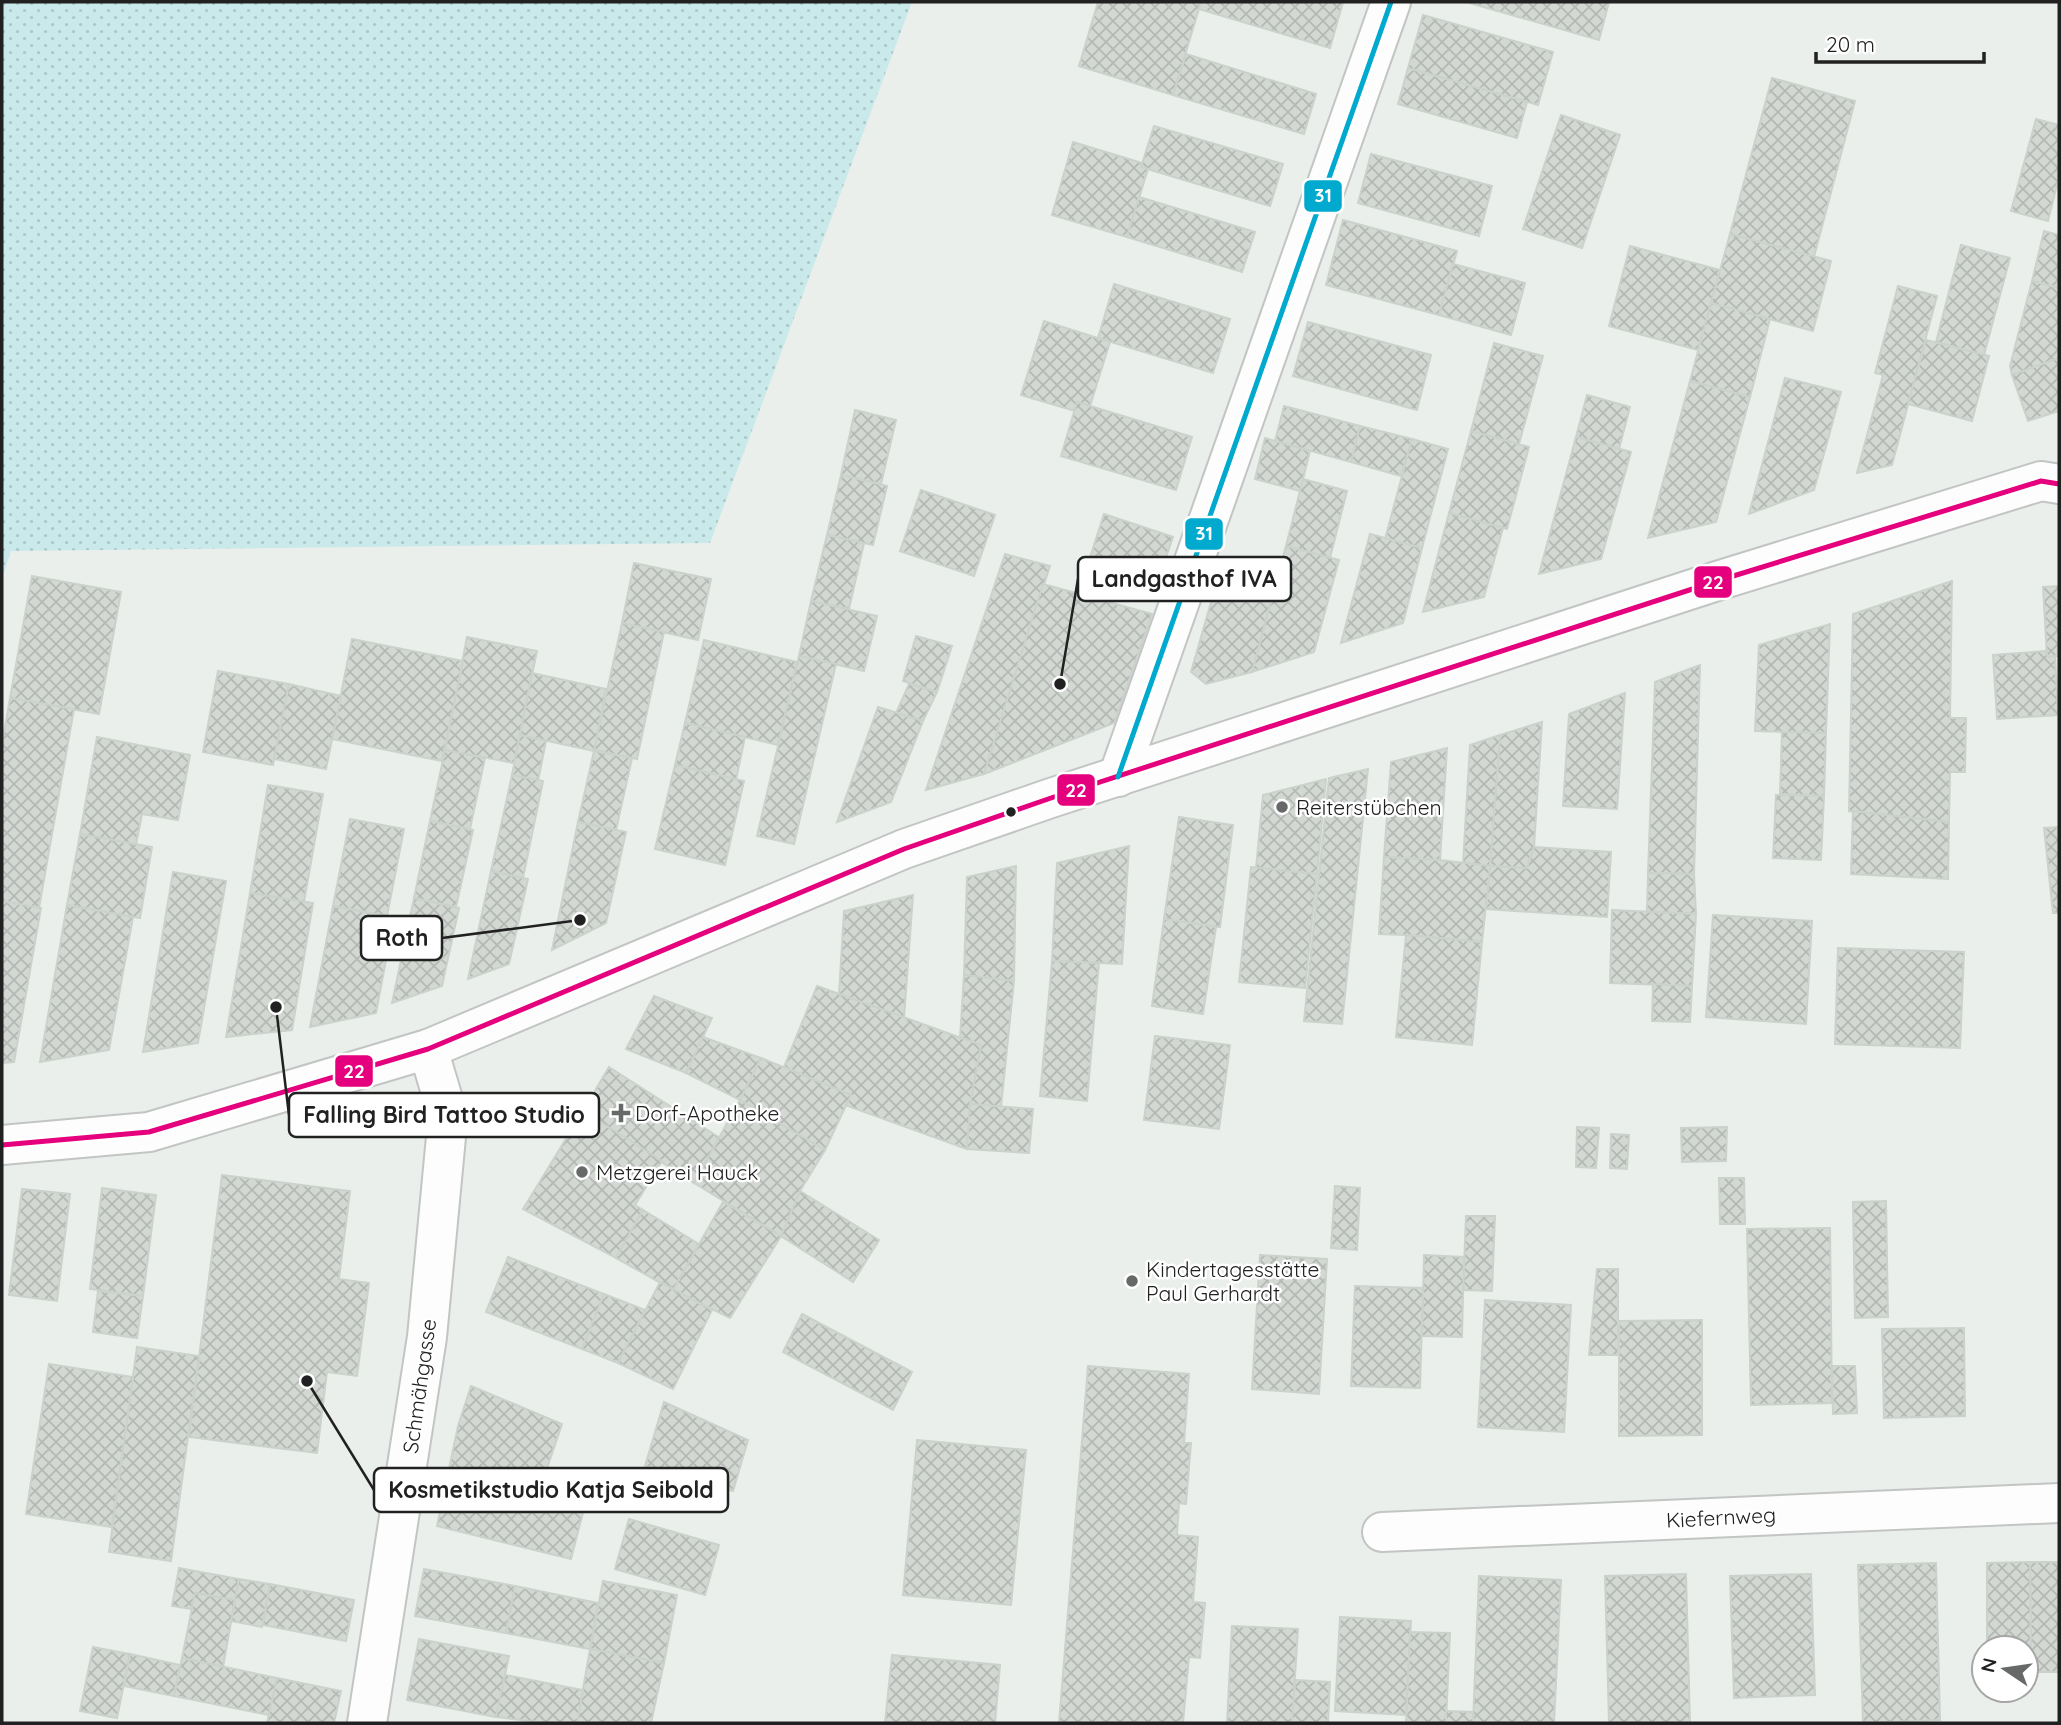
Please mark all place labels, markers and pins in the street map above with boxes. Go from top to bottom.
callout: Landgasthof IVA [1078,557,1291,601]
place label: Reiterstübchen [1296,794,1442,820]
marker: Reiterstübchen [1274,799,1290,815]
unlabelled marker [1004,805,1018,819]
callout: Roth [361,916,442,960]
callout: Falling Bird Tattoo Studio [289,1093,599,1137]
place label: Dorf-Apotheke [635,1100,779,1126]
marker: Dorf-Apotheke [613,1105,629,1121]
place label: Metzgerei Hauck [596,1159,758,1185]
marker: Metzgerei Hauck [574,1164,590,1180]
place label: Kindertagesstätte Paul Gerhardt [1146,1256,1319,1306]
marker: Kindertagesstätte Paul Gerhardt [1124,1273,1140,1289]
callout: Kosmetikstudio Katja Seibold [374,1468,728,1512]

